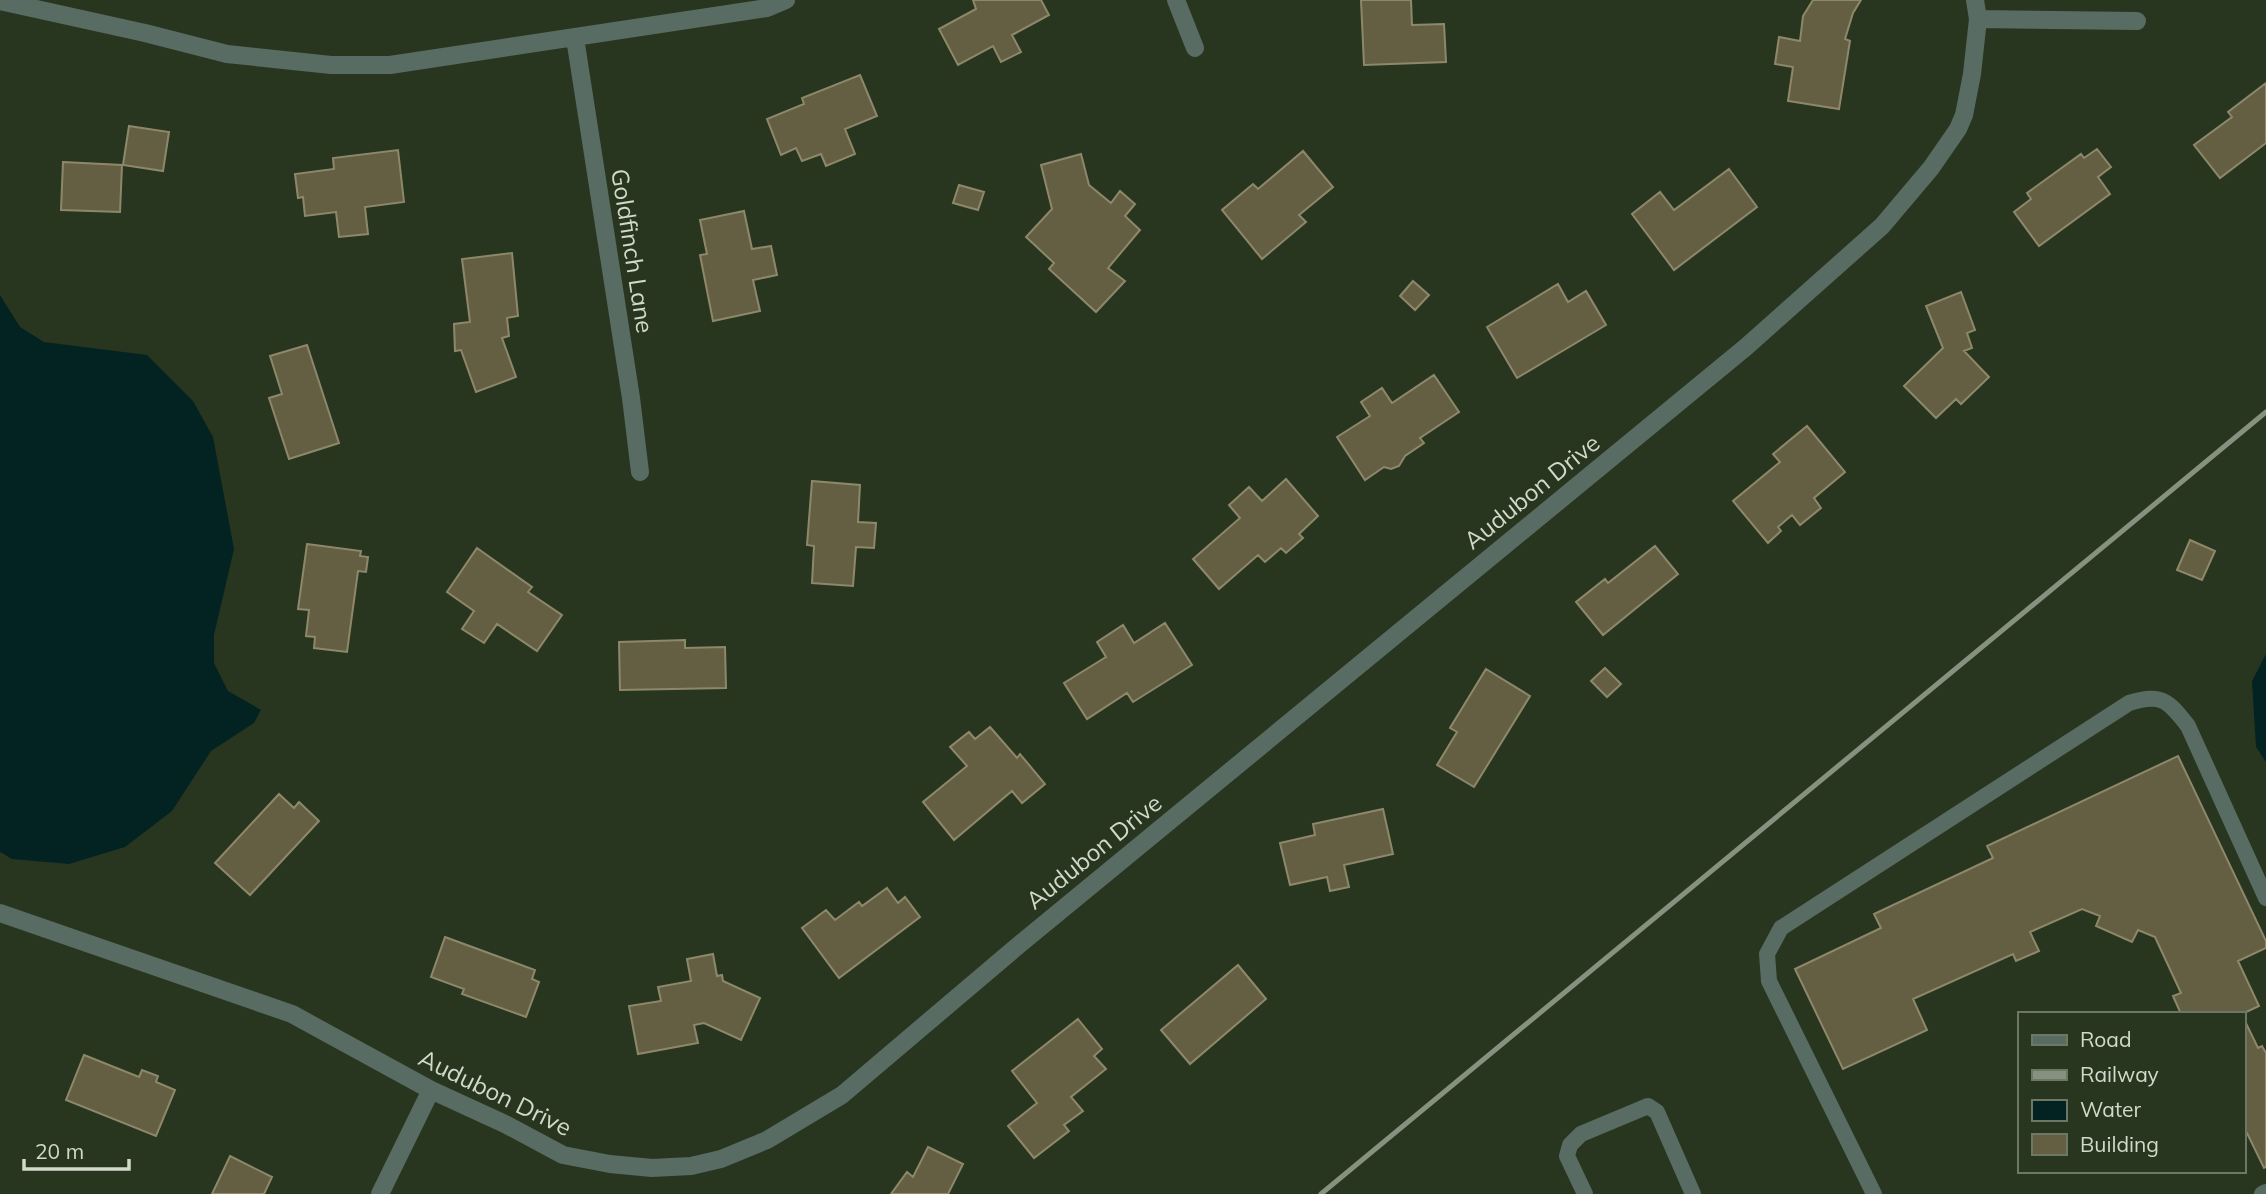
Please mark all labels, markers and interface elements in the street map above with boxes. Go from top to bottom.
street label: Goldfinch Lane [605,167,661,335]
street label: Audubon Drive [1457,427,1605,555]
street label: Audubon Drive [1019,787,1167,915]
legend [2018,1012,2245,1173]
text: Road [2080,1026,2131,1052]
street label: Audubon Drive [414,1042,577,1142]
text: Railway [2080,1061,2159,1087]
text: Water [2080,1096,2141,1122]
scale bar [24,1128,130,1172]
text: Building [2080,1131,2159,1157]
text: 20 m [35,1138,84,1164]

